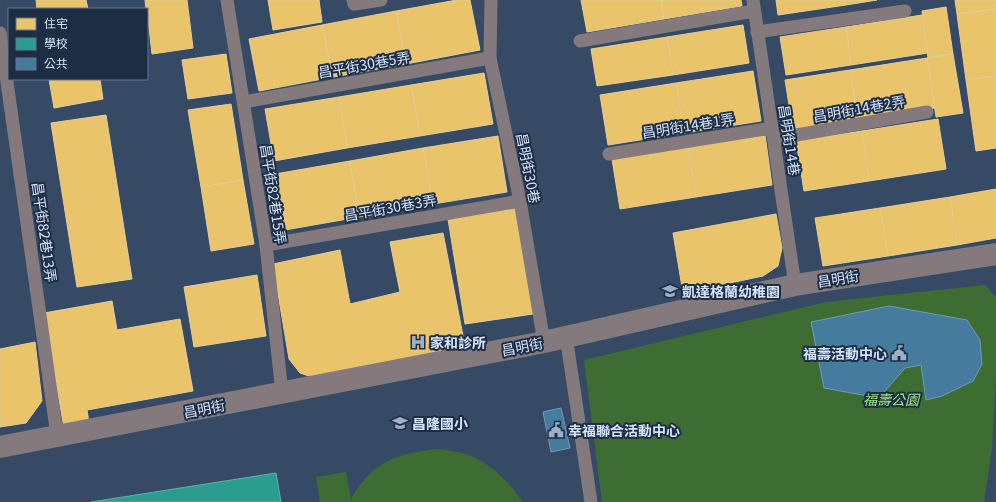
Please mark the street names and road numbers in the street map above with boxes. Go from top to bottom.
street label: 昌平街30巷5弄 [316,46,412,82]
street label: 昌明街14巷2弄 [811,90,907,126]
street label: 昌明街14巷 [775,103,805,177]
street label: 昌明街14巷1弄 [640,108,736,142]
street label: 昌明街30巷 [512,131,546,205]
street label: 昌平街82巷15弄 [256,143,292,245]
street label: 昌平街82巷13弄 [28,181,62,283]
street label: 昌平街30巷3弄 [342,189,438,225]
street label: 昌明街 [816,265,860,291]
street label: 昌明街 [499,332,545,360]
street label: 昌明街 [181,394,227,422]

